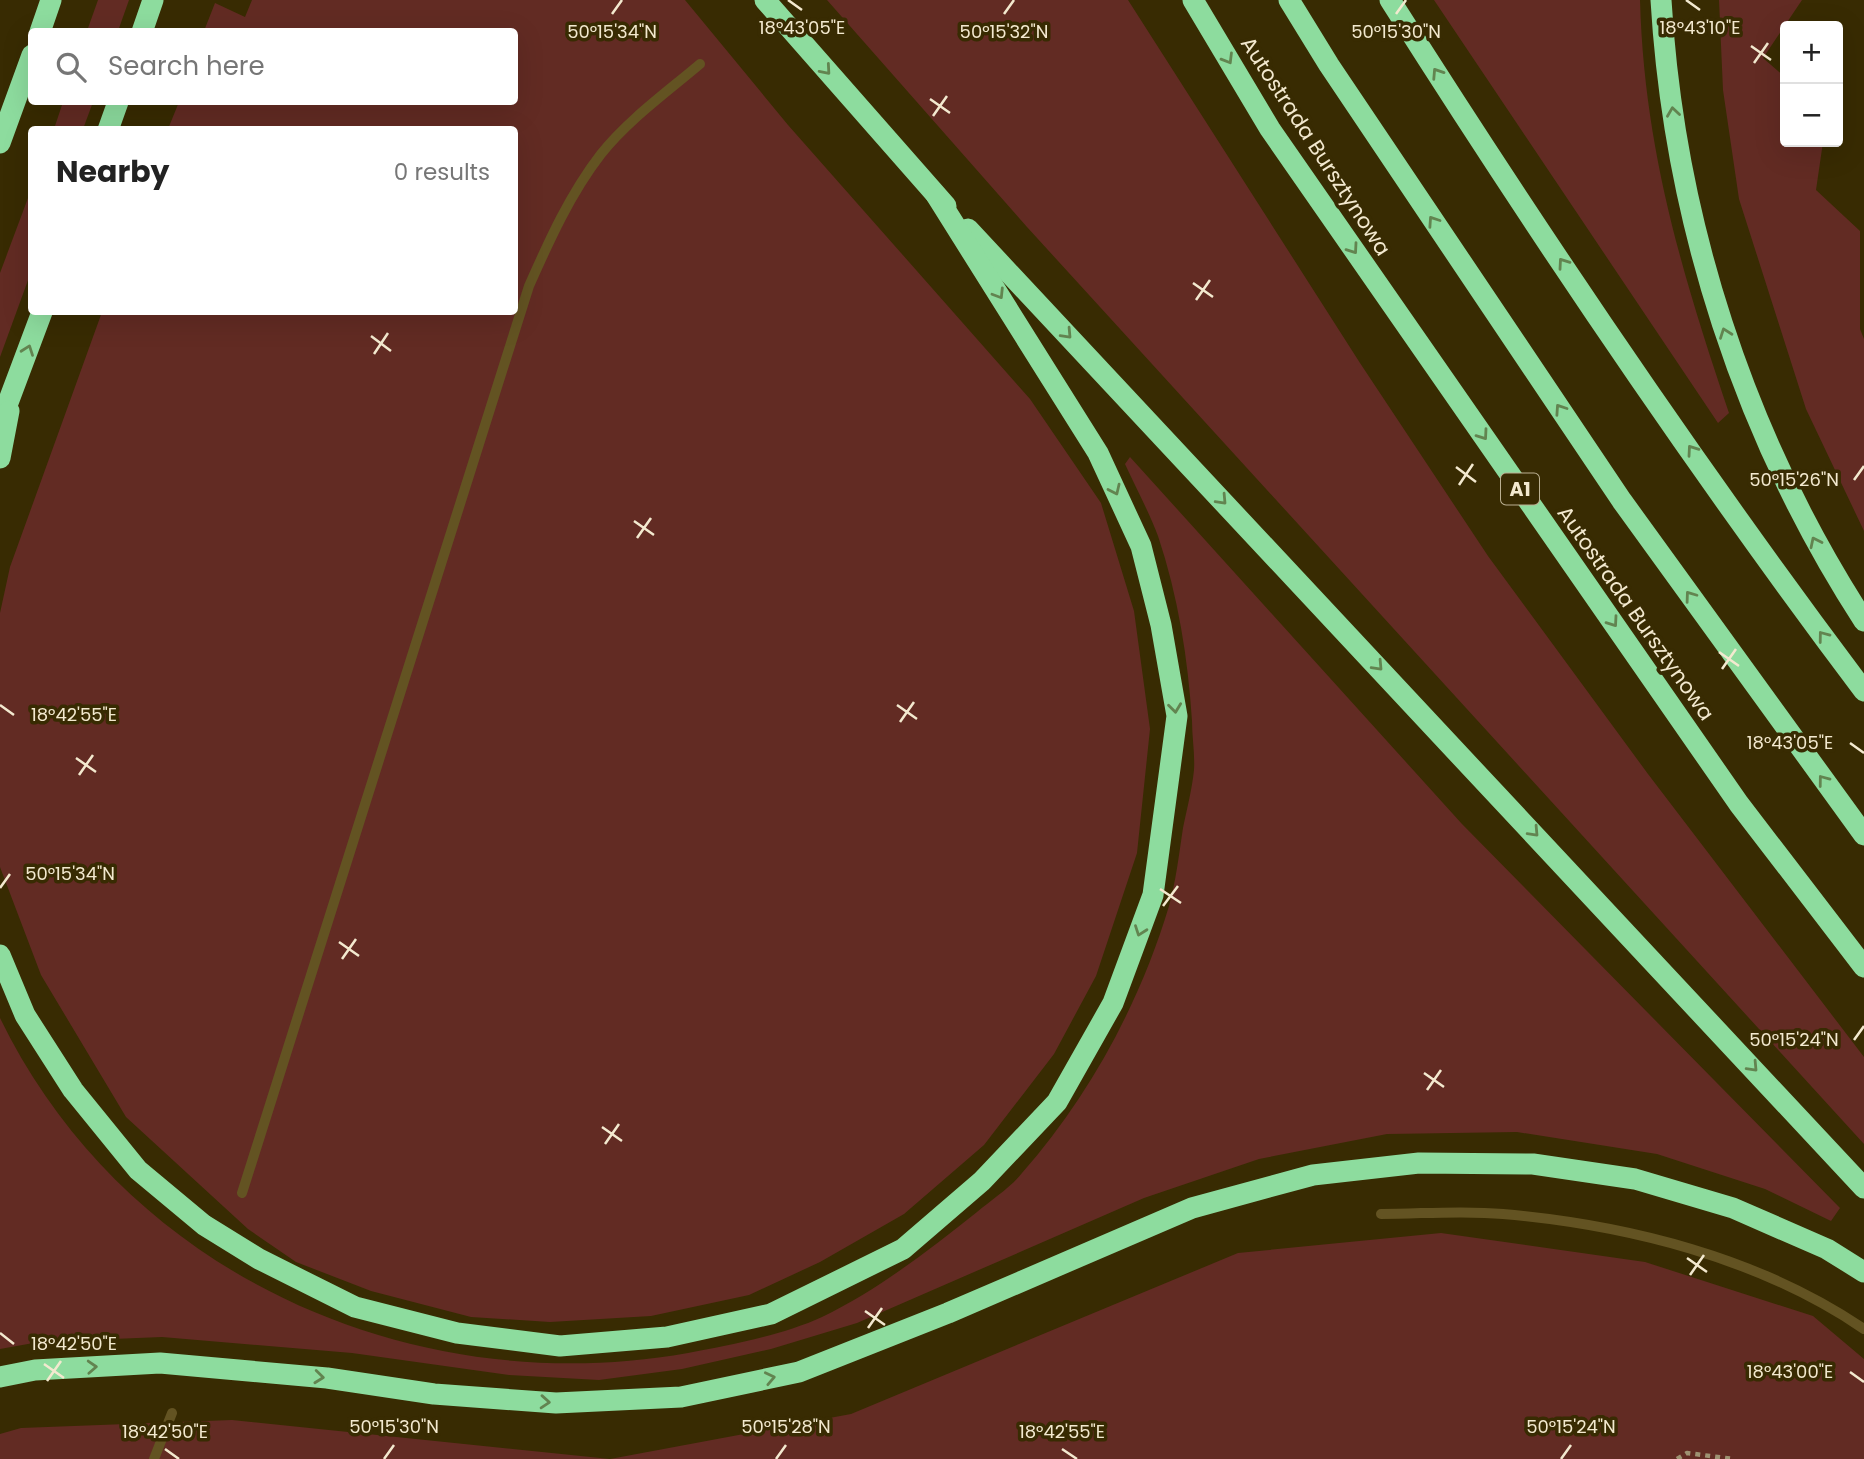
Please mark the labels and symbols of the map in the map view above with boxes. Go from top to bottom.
text: 18°43'05"E [759,15,845,40]
text: 18°43'10"E [1660,15,1740,40]
text: 50°15'34"N [567,19,657,44]
text: 50°15'32"N [960,19,1048,44]
text: 50°15'30"N [1351,19,1441,44]
street label: Autostrada Bursztynowa [1234,31,1398,261]
one-way arrow [1220,51,1233,64]
one-way arrow [818,62,830,75]
one-way arrow [1433,68,1446,81]
one-way arrow [1666,106,1681,118]
one-way arrow [1428,215,1441,228]
one-way arrow [1345,241,1357,254]
one-way arrow [1559,258,1571,271]
one-way arrow [990,287,1003,300]
one-way arrow [1058,326,1071,339]
one-way arrow [1719,328,1733,340]
one-way arrow [19,344,33,356]
one-way arrow [1556,404,1568,417]
one-way arrow [1475,428,1488,441]
one-way arrow [1688,445,1700,458]
text: 50°15'26"N [1749,467,1839,492]
road number: A1 [1501,474,1539,504]
one-way arrow [1107,483,1121,495]
one-way arrow [1214,492,1227,505]
street label: Autostrada Bursztynowa [1551,500,1721,726]
one-way arrow [1810,537,1824,549]
one-way arrow [1686,591,1698,604]
one-way arrow [1605,614,1617,627]
one-way arrow [1819,631,1831,644]
one-way arrow [1370,658,1382,671]
text: 18°42'55"E [31,702,117,727]
one-way arrow [1167,702,1182,714]
text: 18°43'05"E [1747,730,1833,755]
one-way arrow [1819,776,1832,788]
one-way arrow [1525,824,1538,837]
text: 50°15'34"N [25,861,115,886]
one-way arrow [1134,925,1148,937]
text: 50°15'24"N [1749,1027,1839,1052]
one-way arrow [1744,1059,1757,1072]
text: 18°42'50"E [31,1331,117,1356]
one-way arrow [87,1359,98,1374]
text: 18°43'00"E [1747,1359,1833,1384]
one-way arrow [313,1369,324,1384]
one-way arrow [764,1371,776,1386]
one-way arrow [539,1394,550,1409]
text: 50°15'30"N [349,1414,439,1439]
text: 50°15'28"N [741,1414,831,1439]
text: 50°15'24"N [1526,1414,1616,1439]
text: 18°42'50"E [122,1419,208,1444]
text: 18°42'55"E [1019,1419,1105,1444]

